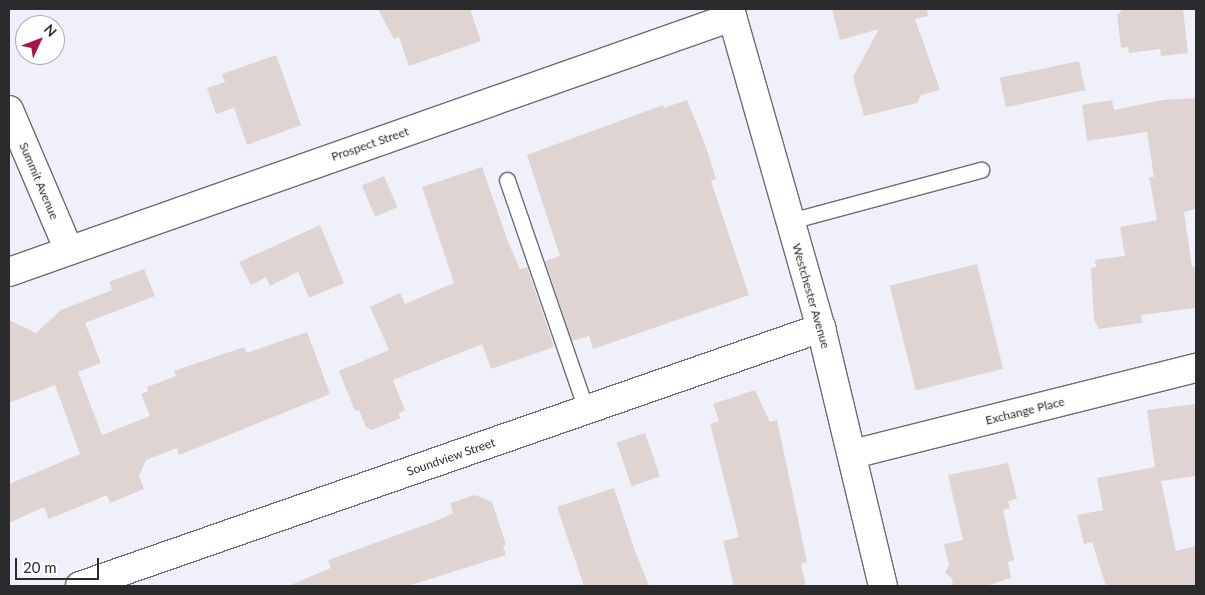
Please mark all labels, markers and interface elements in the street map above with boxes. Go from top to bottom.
north arrow [15,15,65,65]
text: N [41,20,60,40]
street label: Prospect Street [329,124,411,164]
street label: Summit Avenue [16,140,62,222]
street label: Westchester Avenue [789,241,833,351]
street label: Exchange Place [984,394,1066,428]
street label: Soundview Street [405,435,497,479]
scale bar [18,548,101,580]
text: 20 m [23,558,57,576]

